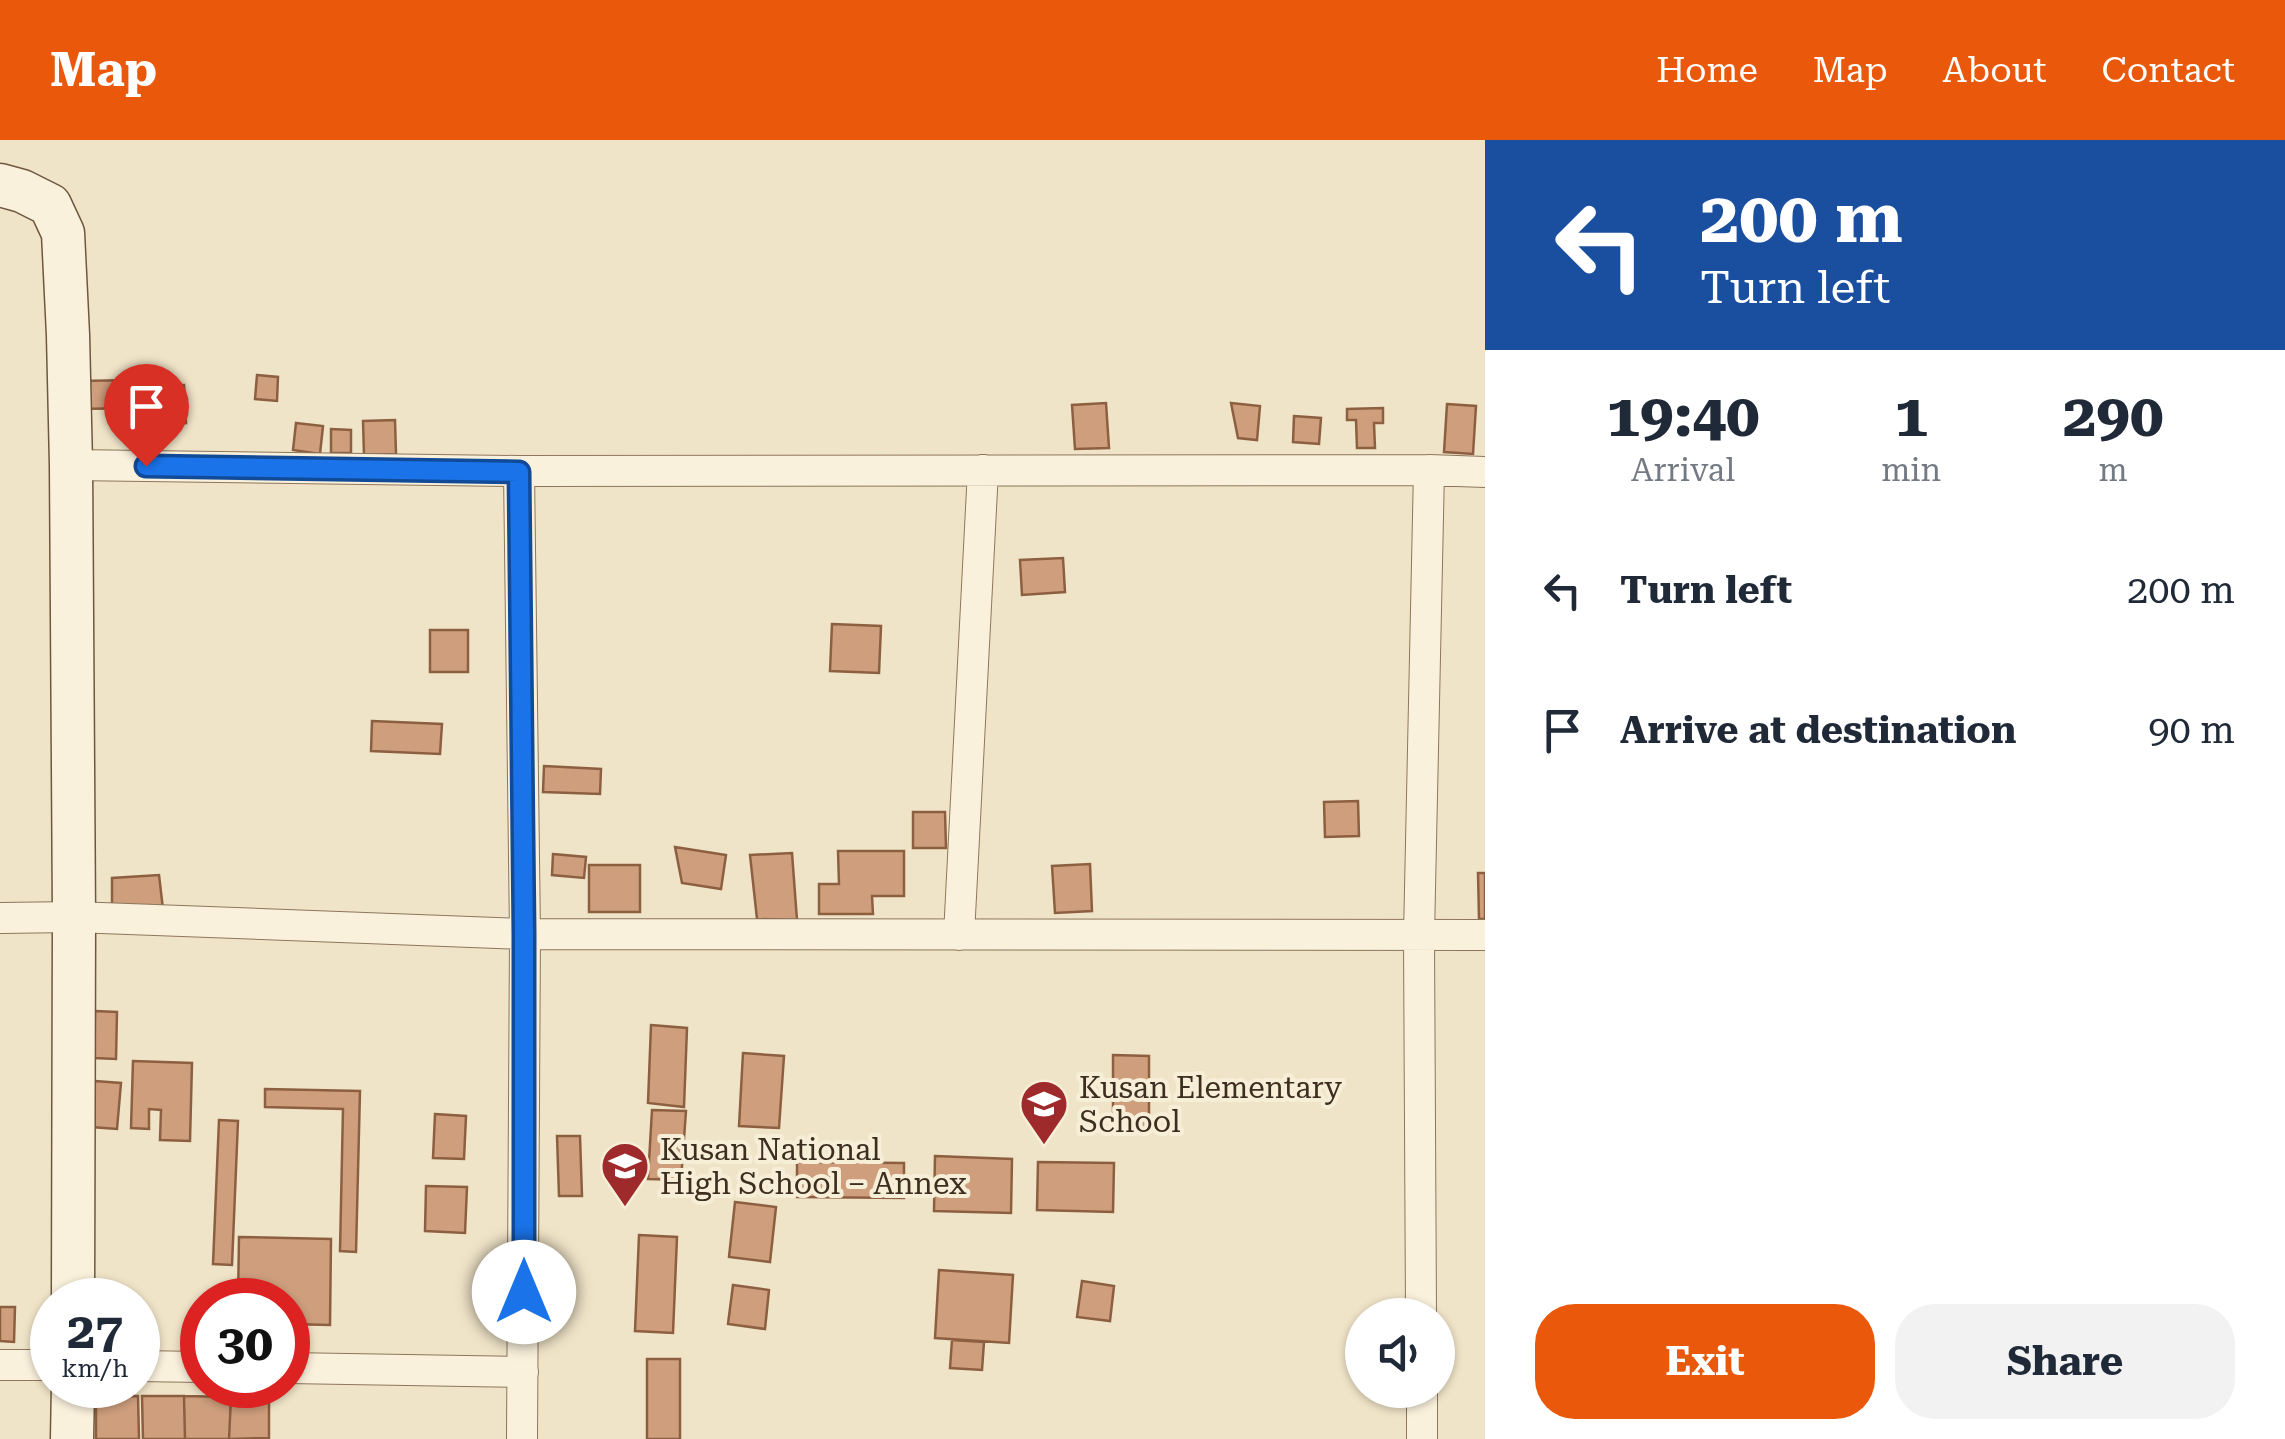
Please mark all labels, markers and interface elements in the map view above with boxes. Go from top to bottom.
text: Map [50,42,157,98]
text: Home [1656,50,1758,91]
text: Map [1813,50,1888,91]
text: About [1943,50,2047,91]
text: Contact [2102,50,2235,91]
text: 200 m [1700,177,1903,259]
icon: left [1535,180,1665,310]
text: Turn left [1700,261,1890,314]
pin [104,364,189,467]
icon: arrive [119,379,174,434]
text: 19:40 [1606,380,1760,451]
text: 1 [1894,380,1928,451]
text: 290 [2063,380,2164,451]
text: Arrival [1631,451,1735,489]
text: min [1881,451,1941,489]
text: m [2099,451,2128,489]
icon: left [1535,563,1590,618]
text: Turn left [1620,568,1792,612]
text: 200 m [2127,568,2235,612]
icon: arrive [1535,703,1590,758]
text: Arrive at destination [1620,708,2016,752]
text: 90 m [2148,708,2235,752]
place label: Kusan Elementary School [1079,1070,1342,1139]
school or university icon: Kusan Elementary School [1018,1078,1070,1146]
place label: Kusan National High School – Annex [660,1132,967,1201]
school or university icon: Kusan National High School – Annex [599,1140,651,1208]
position arrow [472,1240,576,1344]
speed limit sign: 30 [180,1278,310,1408]
map controls [1345,1298,1455,1408]
button: sound [1345,1298,1455,1408]
text: 27 [67,1302,123,1360]
button: Exit [1535,1304,1875,1419]
button: Share [1895,1304,2235,1419]
text: km/h [62,1354,128,1383]

